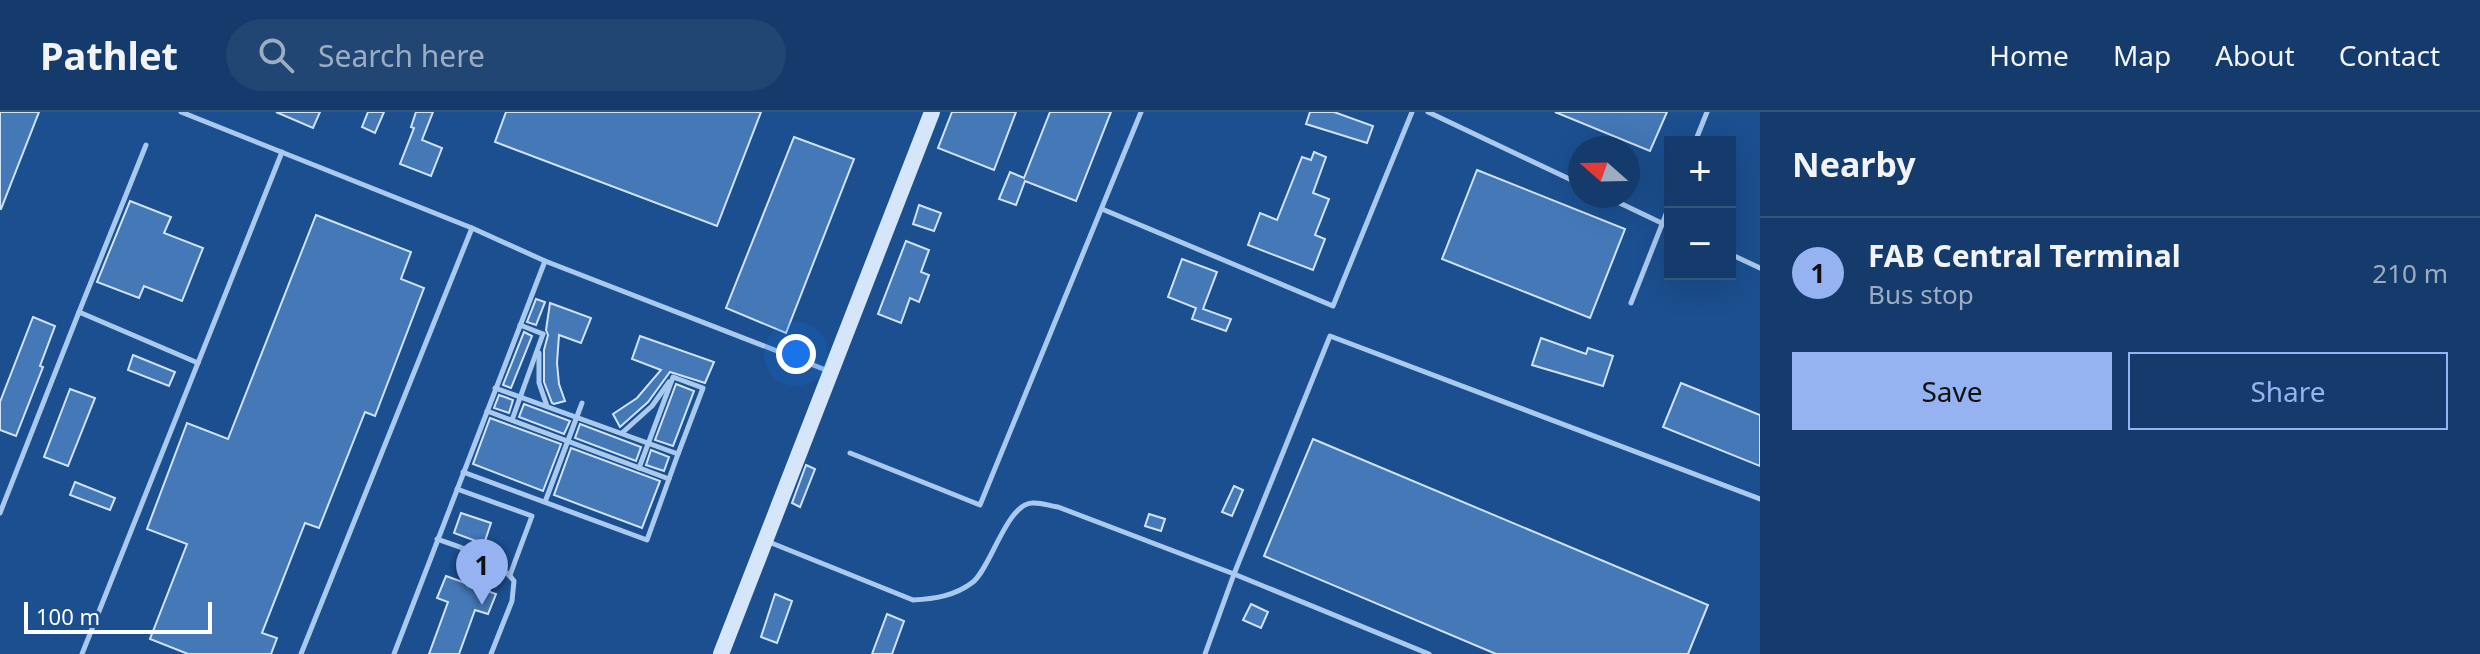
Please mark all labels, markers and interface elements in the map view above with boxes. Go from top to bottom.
search box [226,19,786,91]
text: Pathlet [40,29,178,81]
icon: search [254,33,298,77]
text: Search here [318,35,485,76]
text: Home [1989,36,2069,74]
text: Map [2113,36,2171,74]
text: About [2215,36,2295,74]
text: Contact [2339,36,2440,74]
north arrow [1568,136,1640,208]
map controls [1664,136,1736,280]
button: + [1664,136,1736,208]
text: Nearby [1792,141,1916,187]
button: − [1664,208,1736,280]
text: FAB Central Terminal [1868,235,2181,276]
text: 1 [1811,255,1825,291]
text: 210 m [2372,255,2448,291]
text: Bus stop [1868,276,1974,312]
your location [776,334,816,374]
button: Save [1792,352,2112,430]
button: Share [2128,352,2448,430]
pin: 1 [456,539,508,605]
scale bar [24,598,212,634]
text: 100 m [36,601,100,631]

